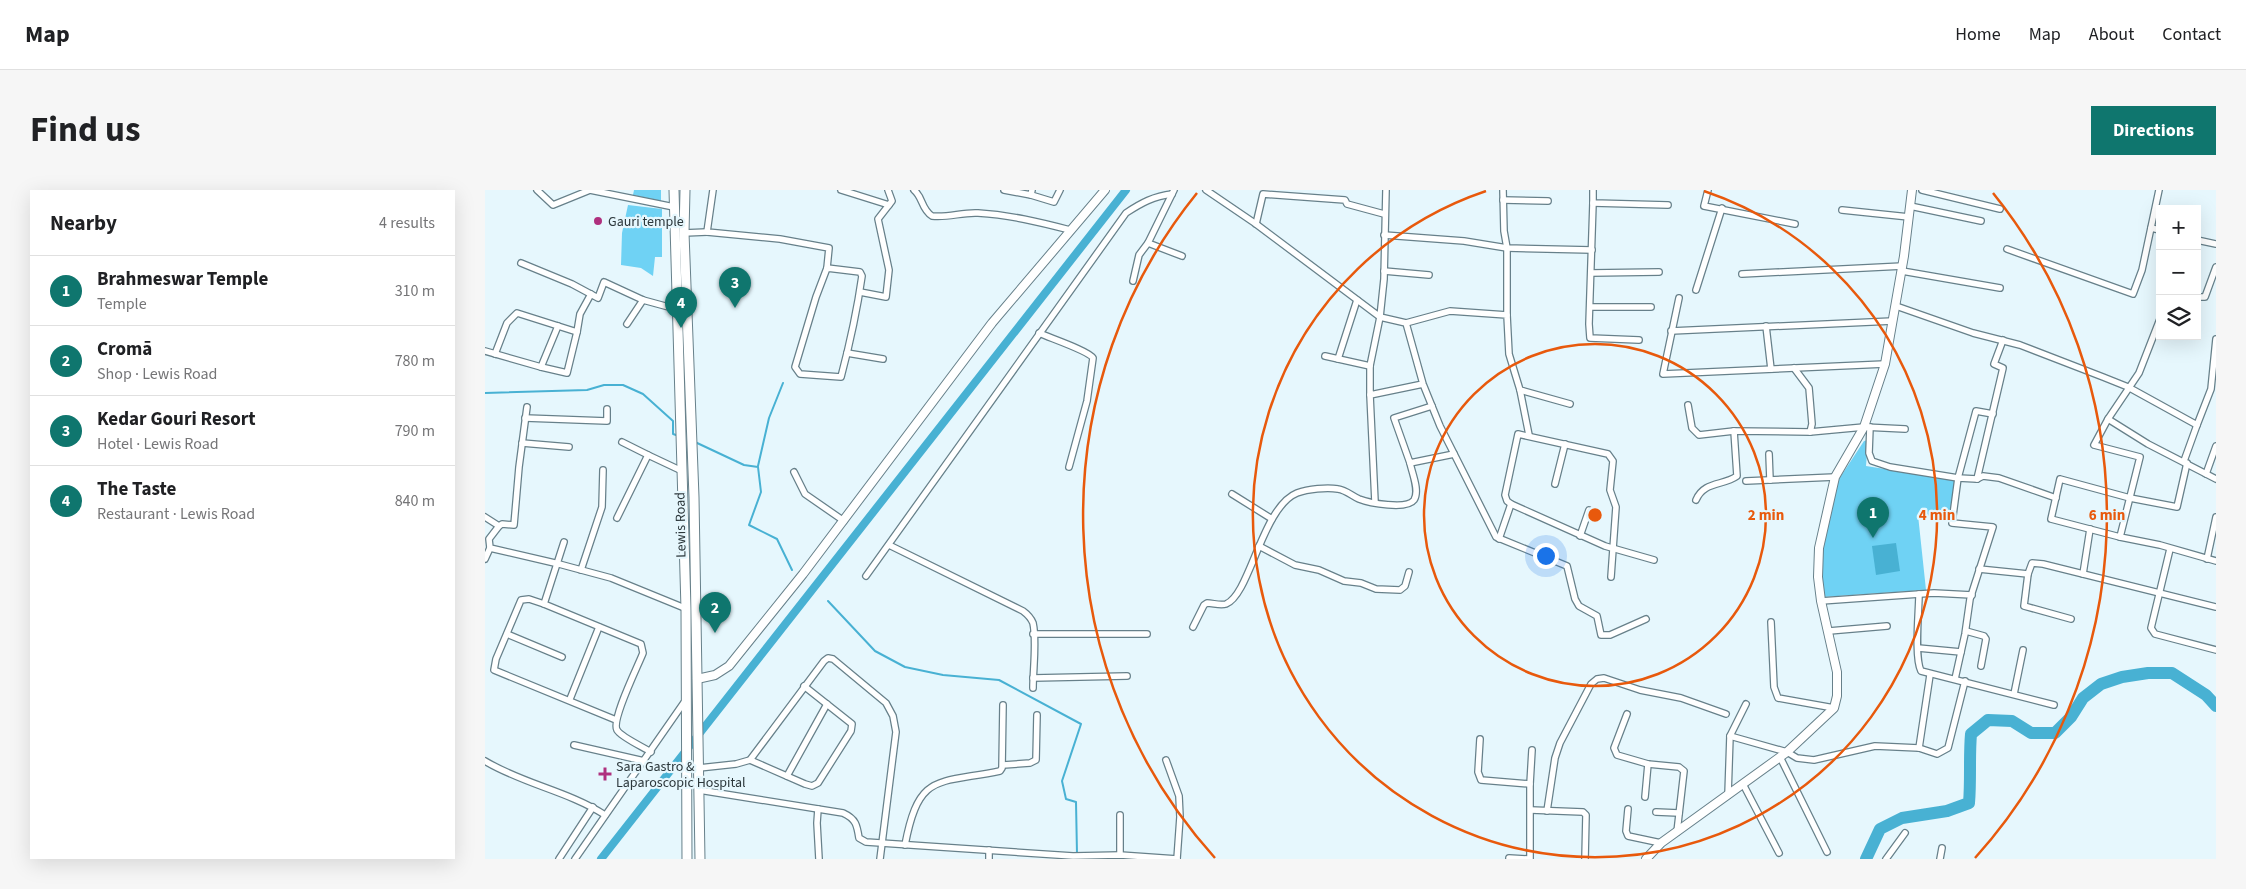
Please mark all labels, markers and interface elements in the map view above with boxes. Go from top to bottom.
text: Map [25,17,70,52]
text: Home [1955,22,2001,47]
text: Map [2029,22,2061,47]
text: About [2089,22,2134,47]
text: Contact [2162,22,2221,47]
text: Find us [30,105,140,155]
button: Directions [2091,106,2216,155]
map controls [2156,205,2201,340]
button: + [2156,205,2201,250]
text: Nearby [50,208,117,238]
text: 4 results [379,212,435,234]
place label: Gauri temple [608,212,684,232]
marker: Gauri temple [592,215,604,227]
button: − [2156,250,2201,295]
text: Brahmeswar Temple [97,266,268,293]
pin: 3 [719,267,751,308]
text: 1 [62,280,70,302]
text: 310 m [395,280,435,302]
pin: 4 [665,287,697,328]
text: Temple [97,293,147,315]
button: layers [2156,295,2201,340]
text: Cromā [97,336,152,363]
text: 2 [62,350,70,372]
text: 780 m [395,350,435,372]
text: Shop · Lewis Road [97,363,217,385]
text: Kedar Gouri Resort [97,406,256,433]
text: 3 [62,420,70,442]
text: 790 m [395,420,435,442]
text: Hotel · Lewis Road [97,433,219,455]
text: The Taste [97,476,176,503]
text: 4 [62,490,70,512]
text: 840 m [395,490,435,512]
street label: Lewis Road [670,492,692,558]
pin: 1 [1857,497,1889,538]
text: Restaurant · Lewis Road [97,503,255,525]
text: 2 min [1748,505,1784,526]
text: 4 min [1919,505,1955,526]
text: 6 min [2089,505,2125,526]
centre of rings [1586,506,1604,524]
your location [1533,543,1559,569]
pin: 2 [699,592,731,633]
place label: Sara Gastro & Laparoscopic Hospital [616,757,746,793]
marker: Sara Gastro & Laparoscopic Hospital [598,767,612,781]

